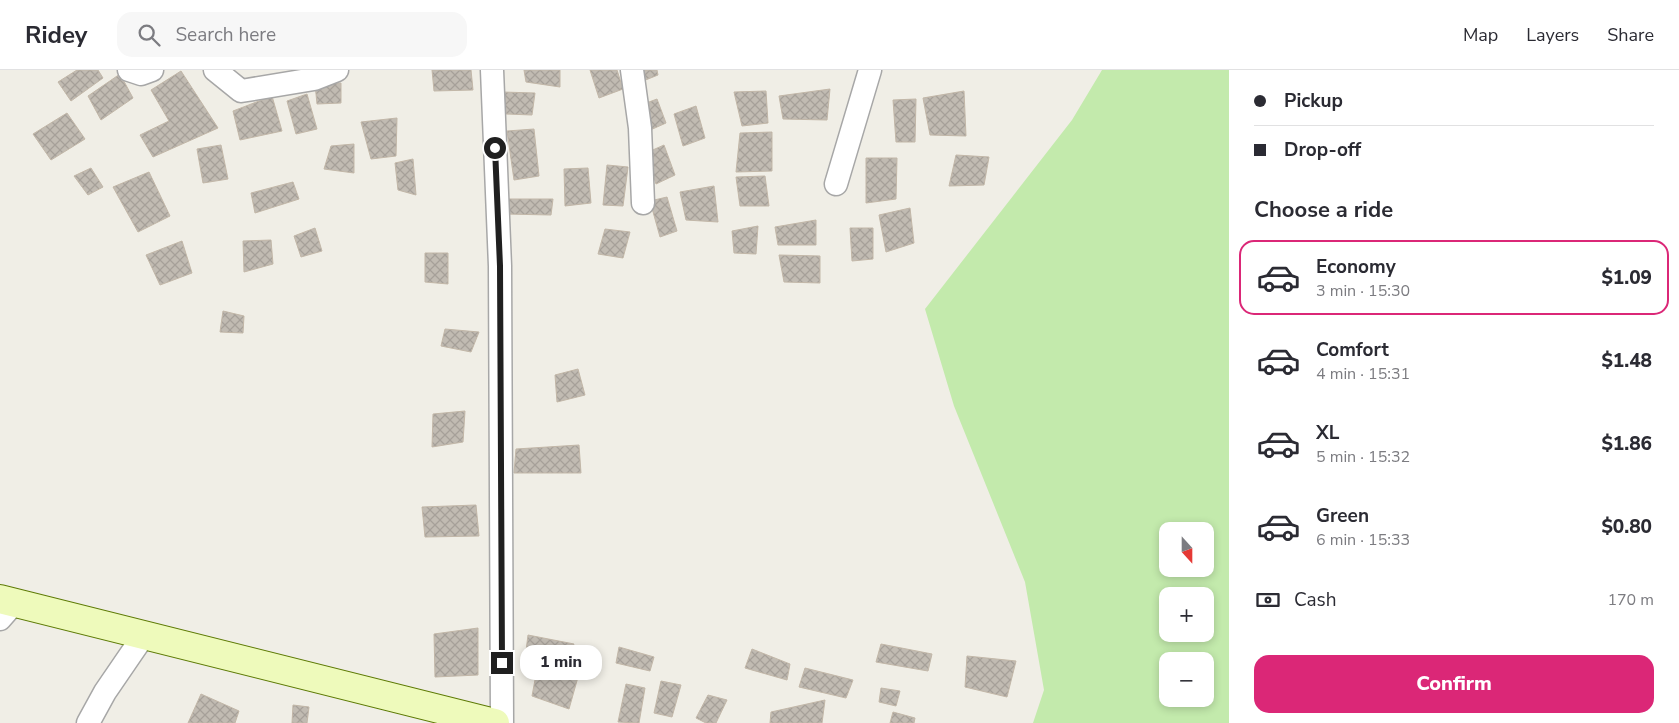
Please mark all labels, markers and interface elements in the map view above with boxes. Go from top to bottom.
search box [117,12,467,57]
text: Ridey [25,19,87,51]
icon: search [135,21,163,49]
text: Search here [175,22,276,48]
text: Map [1463,23,1498,47]
text: Layers [1526,23,1579,47]
text: Share [1607,23,1654,47]
text: Pickup [1284,88,1343,114]
route start [484,137,506,159]
text: Drop-off [1284,137,1361,163]
text: Choose a ride [1254,195,1393,225]
text: Economy [1316,254,1396,280]
icon: car [1256,255,1301,300]
text: $1.09 [1601,265,1652,291]
text: 3 min · 15:30 [1316,280,1410,302]
text: Comfort [1316,337,1389,363]
icon: car [1256,338,1301,383]
text: $1.48 [1601,348,1652,374]
text: 4 min · 15:31 [1316,363,1410,385]
text: XL [1316,420,1339,446]
icon: car [1256,421,1301,466]
text: $1.86 [1601,431,1652,457]
text: 5 min · 15:32 [1316,446,1410,468]
text: Green [1316,503,1369,529]
icon: car [1256,504,1301,549]
text: $0.80 [1601,514,1652,540]
north arrow [1159,522,1214,578]
map controls [1159,522,1214,707]
text: 6 min · 15:33 [1316,529,1410,551]
icon: cash [1254,586,1282,614]
button: + [1159,587,1214,642]
text: Cash [1294,587,1336,613]
text: 170 m [1607,589,1654,611]
callout: 1 min [520,646,602,680]
text: 1 min [540,651,582,673]
route end [491,652,513,674]
button: − [1159,652,1214,707]
button: Confirm [1254,655,1654,713]

